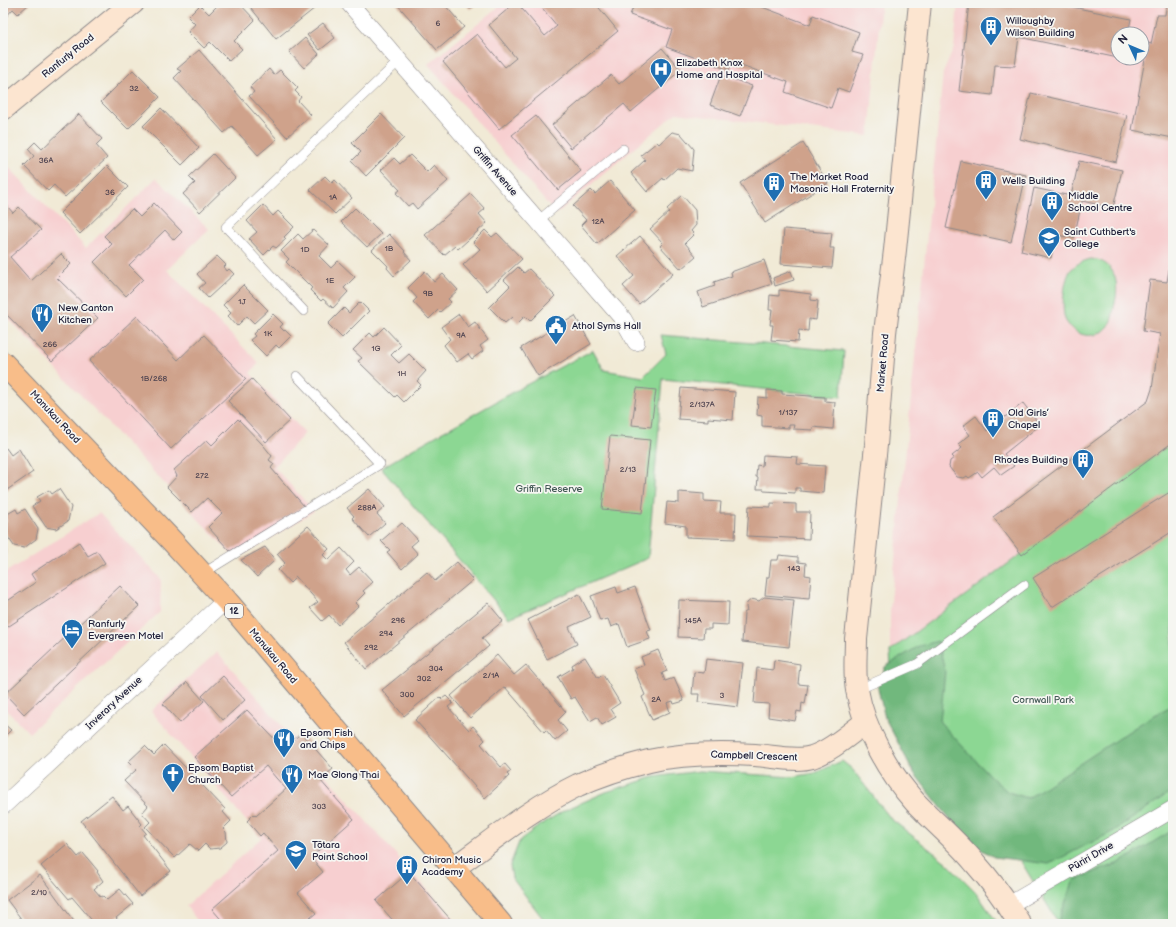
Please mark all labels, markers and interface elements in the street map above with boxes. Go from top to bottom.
building icon: Willoughby Wilson Building [978,14,1004,47]
place label: Willoughby Wilson Building [1006,15,1075,39]
house number: 6 [436,19,441,28]
north arrow [1110,26,1150,66]
street label: Ranfurly Road [40,31,97,81]
text: N [1116,32,1131,47]
hospital icon: Elizabeth Knox Home and Hospital [648,56,674,89]
place label: Elizabeth Knox Home and Hospital [676,57,762,81]
house number: 32 [129,84,139,93]
street label: Griffin Avenue [470,143,520,199]
house number: 36A [39,156,53,165]
building icon: Wells Building [973,168,999,201]
building icon: The Market Road Masonic Hall Fraternity [761,170,787,203]
place label: The Market Road Masonic Hall Fraternity [790,171,894,195]
place label: Wells Building [1002,175,1065,187]
house number: 36 [105,188,115,197]
building icon: Middle School Centre [1039,189,1065,222]
place label: Middle School Centre [1068,190,1132,214]
house number: 1A [329,193,337,202]
house number: 12A [592,217,604,226]
school or university icon: Saint Cuthbert's College [1036,225,1062,258]
place label: Saint Cuthbert's College [1064,226,1136,250]
house number: 1B [385,244,394,253]
house number: 1D [301,245,310,254]
house number: 1E [326,276,334,285]
house number: 9B [423,289,434,298]
house number: 1J [238,297,246,306]
restaurant icon: New Canton Kitchen [29,301,55,334]
place label: New Canton Kitchen [58,302,114,326]
public building icon: Athol Syms Hall [543,313,569,346]
place label: Athol Syms Hall [572,320,641,332]
house number: 1K [264,329,273,338]
house number: 9A [456,331,466,340]
street label: Market Road [874,333,892,393]
house number: 266 [43,340,57,349]
house number: 1G [371,344,381,353]
house number: 1H [398,369,407,378]
house number: 1B/268 [141,374,168,383]
street label: Manukau Road [27,388,83,446]
house number: 2/137A [689,400,715,409]
building icon: Old Girls’ Chapel [980,406,1006,439]
place label: Old Girls’ Chapel [1008,407,1049,431]
house number: 1/137 [779,408,797,417]
building icon: Rhodes Building [1070,447,1096,480]
place label: Rhodes Building [994,454,1068,466]
house number: 2/13 [620,465,636,474]
house number: 272 [195,471,209,480]
park label: Griffin Reserve [515,483,583,495]
house number: 288A [358,503,377,512]
house number: 143 [788,564,801,573]
road number: 12 [225,604,243,618]
house number: 296 [391,616,405,625]
house number: 145A [684,616,702,625]
hotel icon: Ranfurly Evergreen Motel [59,617,85,650]
place label: Ranfurly Evergreen Motel [88,618,163,642]
street label: Manukau Road [246,626,300,686]
house number: 294 [379,629,393,638]
house number: 292 [364,643,378,652]
house number: 304 [429,664,443,673]
house number: 2/1A [483,671,499,680]
street label: Inverary Avenue [83,674,145,732]
house number: 302 [417,674,431,683]
house number: 300 [400,690,414,699]
house number: 3 [720,691,725,700]
park label: Cornwall Park [1012,694,1074,706]
house number: 2A [651,695,661,704]
restaurant icon: Epsom Fish and Chips [271,726,297,759]
place label: Epsom Fish and Chips [300,727,353,751]
street label: Campbell Crescent [710,748,798,764]
church icon: Epsom Baptist Church [160,761,186,794]
place label: Epsom Baptist Church [188,762,254,786]
restaurant icon: Mae Glong Thai [279,762,305,795]
place label: Mae Glong Thai [308,769,379,781]
house number: 303 [312,802,326,811]
school or university icon: Tōtara Point School [283,838,309,871]
place label: Tōtara Point School [312,839,368,863]
street label: Pūriri Drive [1066,839,1116,875]
building icon: Chiron Music Academy [394,853,420,886]
place label: Chiron Music Academy [422,854,481,878]
house number: 2/10 [31,888,47,897]

